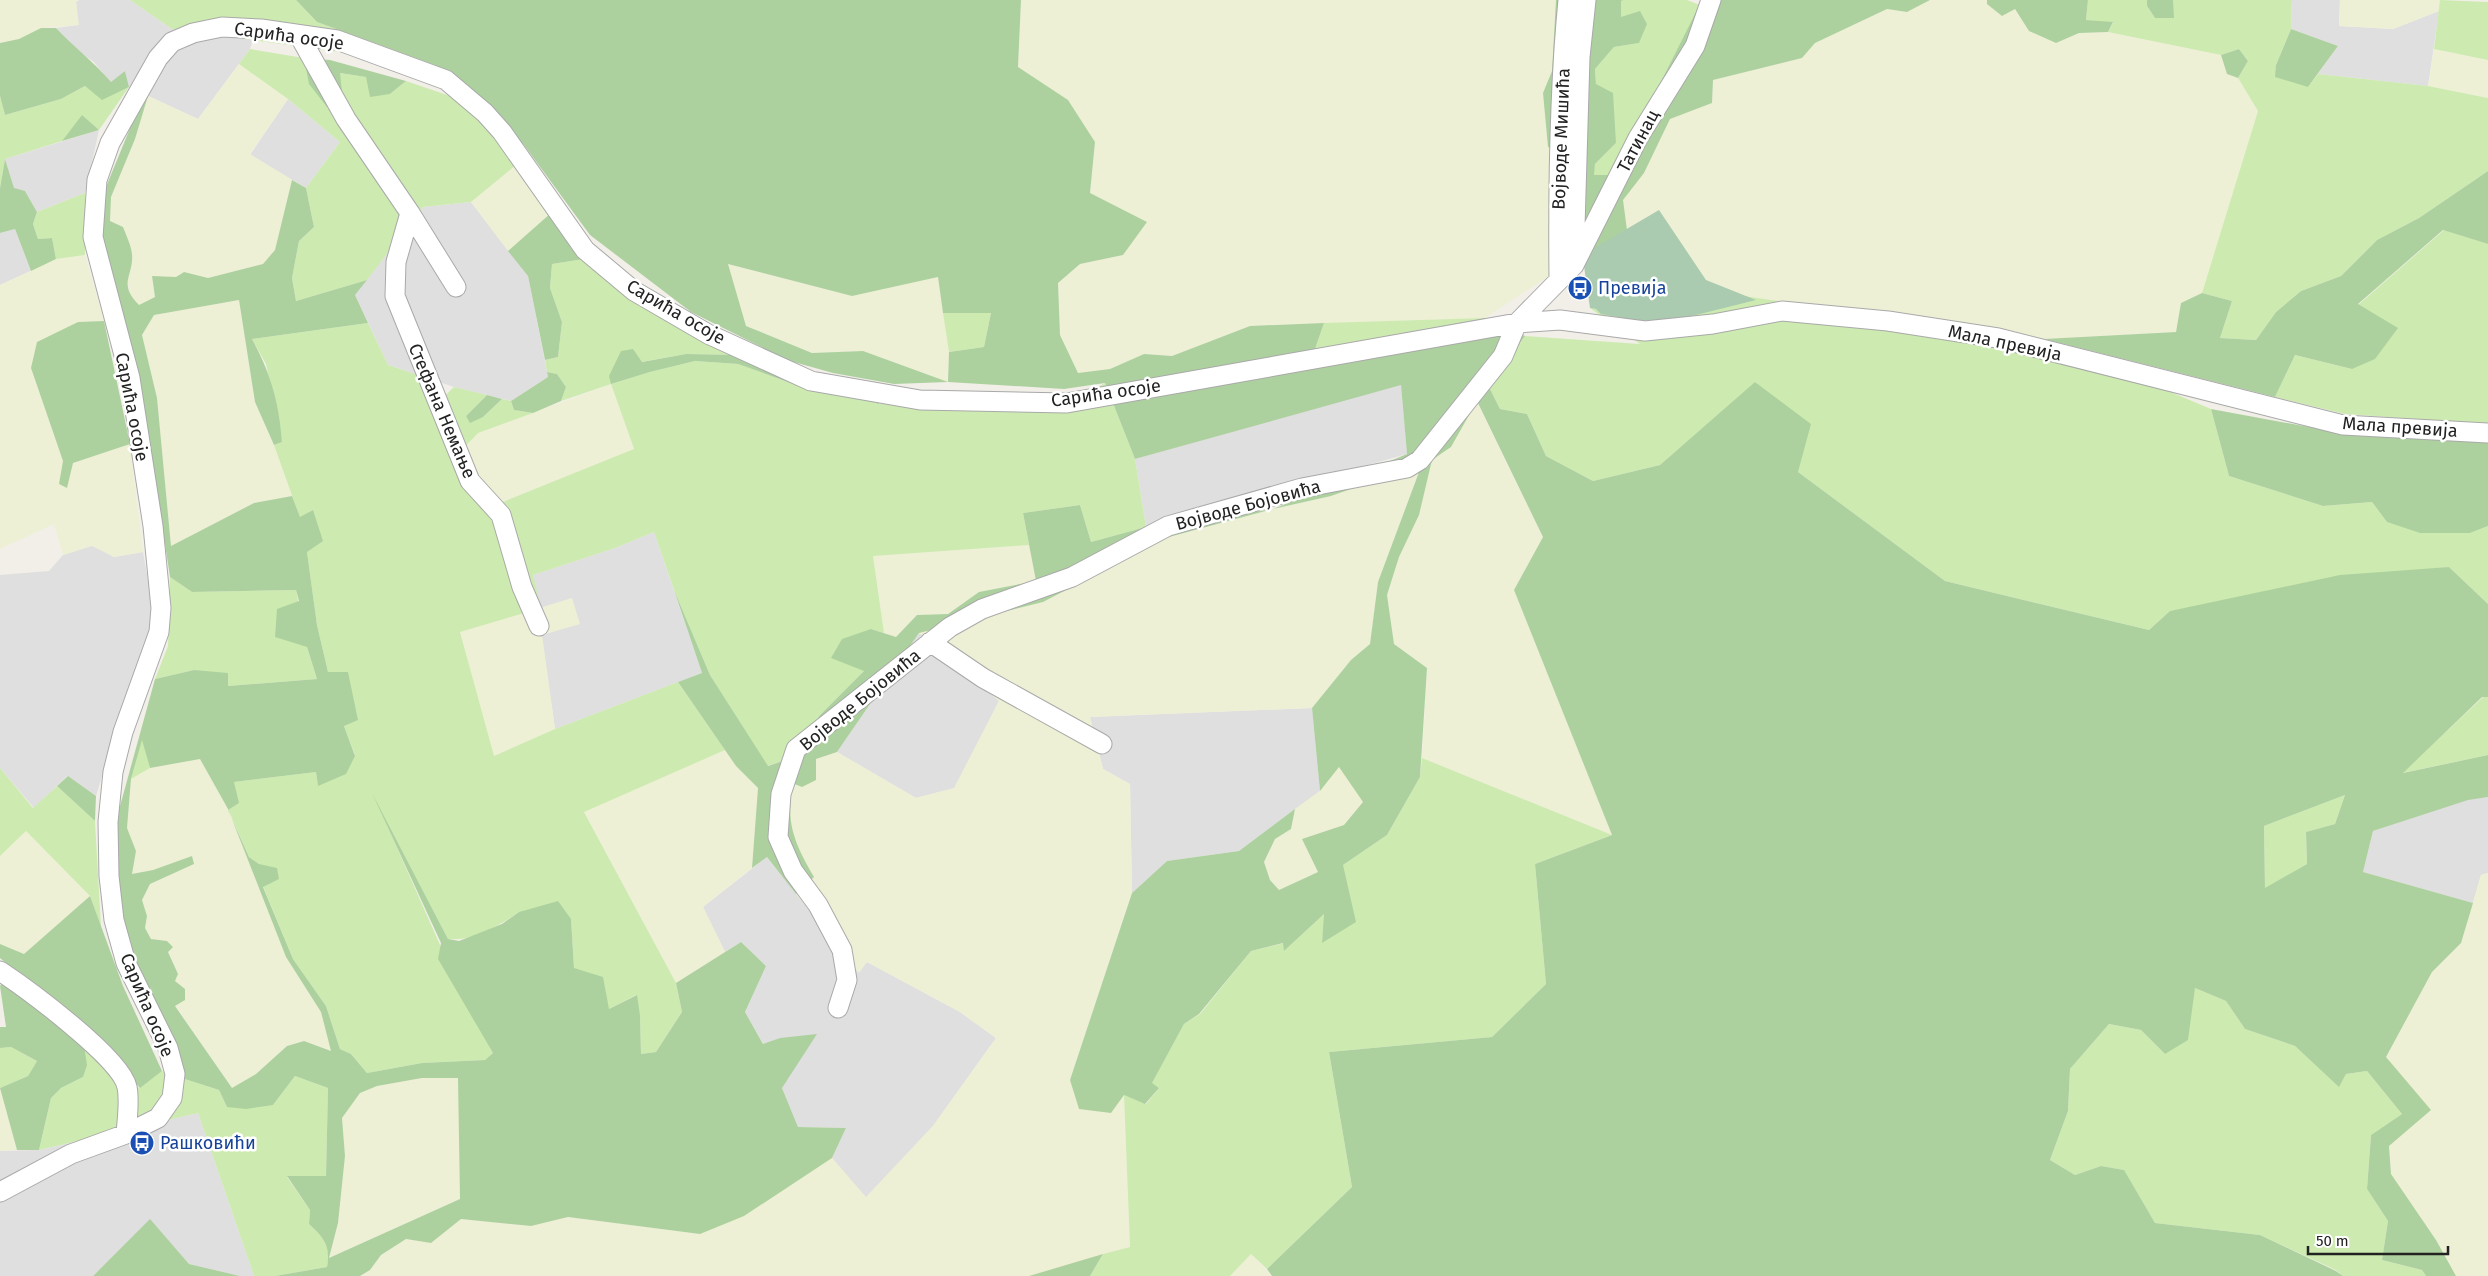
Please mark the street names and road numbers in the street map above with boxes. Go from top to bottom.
street label: Сарића осоје [233,17,345,55]
street label: Војводе Мишића [1548,68,1574,210]
street label: Татинац [1612,106,1664,176]
street label: Сарића осоје [623,275,729,349]
street label: Мала превија [1946,320,2064,366]
street label: Стефана Немање [404,340,480,482]
street label: Сарића осоје [111,351,153,463]
street label: Сарића осоје [1050,374,1162,412]
street label: Мала превија [2342,412,2458,442]
street label: Војводе Бојовића [1173,475,1323,535]
street label: Војводе Бојовића [795,644,925,756]
street label: Сарића осоје [115,950,179,1060]

